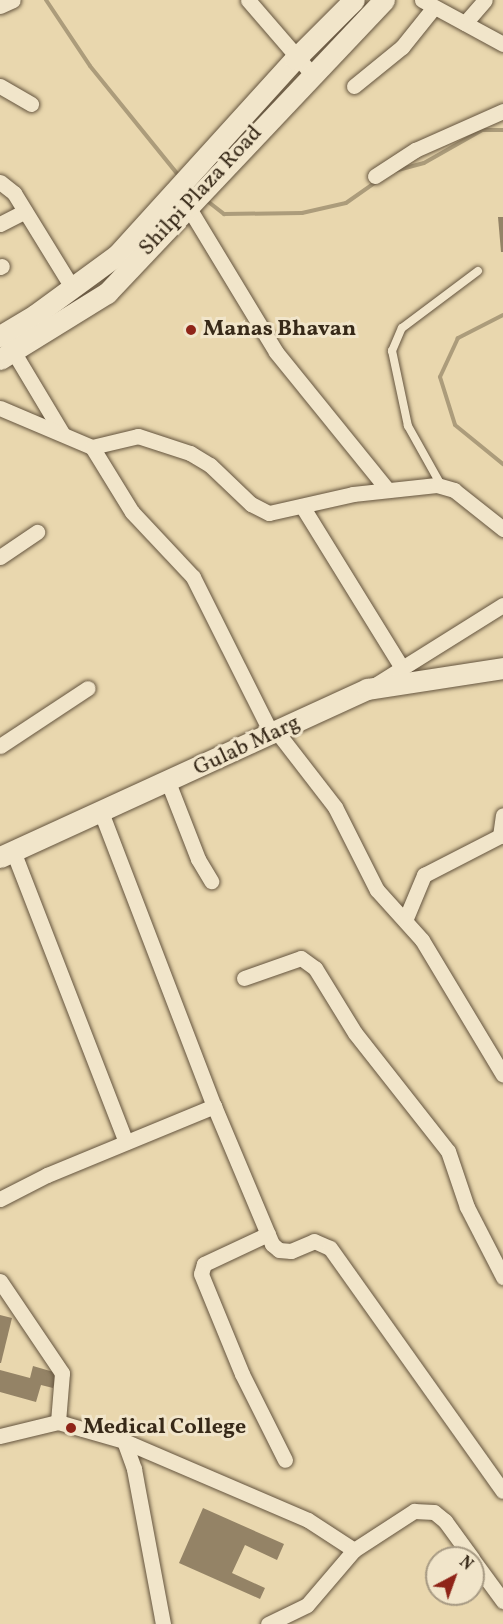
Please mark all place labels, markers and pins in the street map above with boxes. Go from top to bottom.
place label: Manas Bhavan [203,317,356,343]
marker: Manas Bhavan [184,323,198,337]
place label: Medical College [83,1415,246,1441]
marker: Medical College [64,1421,78,1435]

